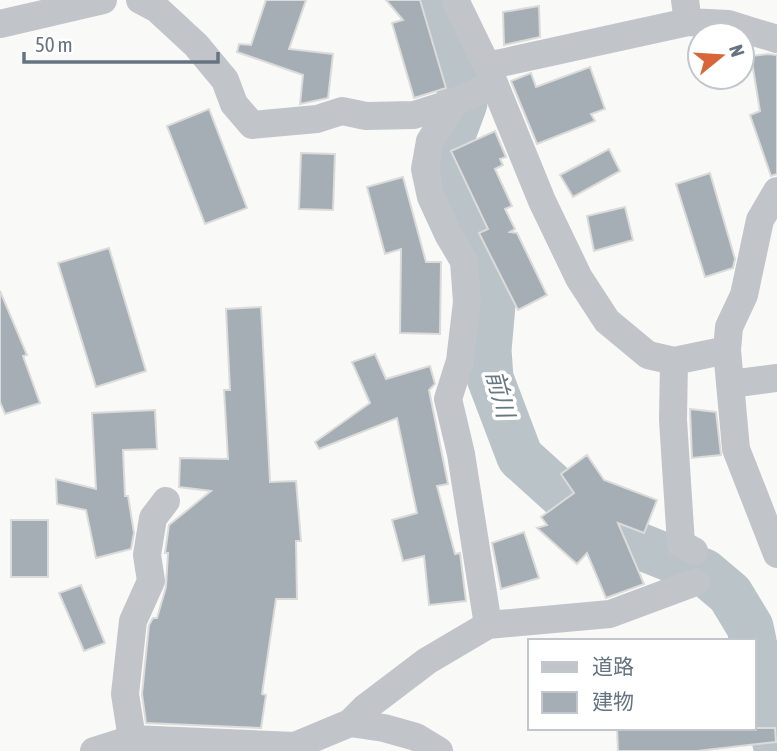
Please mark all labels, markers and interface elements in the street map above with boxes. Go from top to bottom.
scale bar [24,21,219,65]
north arrow [686,21,756,91]
text: 50 m [35,32,73,56]
text: N [725,42,749,59]
water label: 前川 [481,367,521,423]
legend [528,639,756,730]
text: 道路 [592,654,634,678]
text: 建物 [592,689,634,713]

